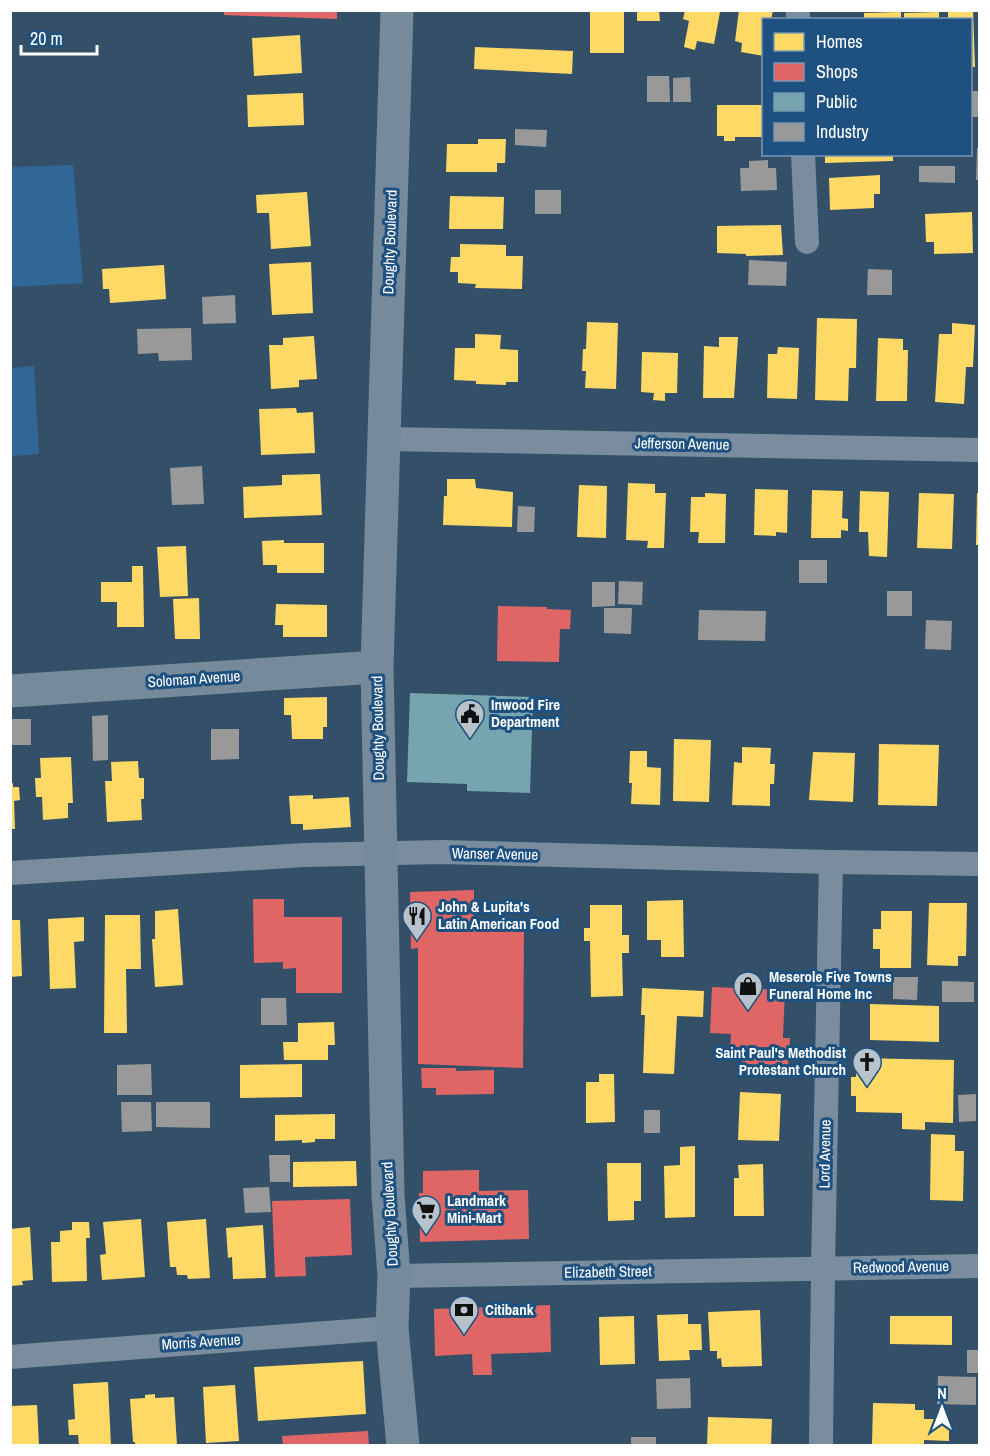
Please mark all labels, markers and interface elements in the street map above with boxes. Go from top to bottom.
scale bar [21,18,98,56]
legend [762,18,972,156]
text: 20 m [30,26,63,51]
text: Homes [816,29,863,54]
text: Shops [816,59,858,84]
text: Public [816,89,857,114]
text: Industry [816,119,869,144]
street label: Doughty Boulevard [377,189,402,295]
street label: Jefferson Avenue [635,432,730,455]
street label: Soloman Avenue [147,665,241,692]
street label: Doughty Boulevard [366,676,389,780]
place label: Inwood Fire Department [491,694,560,732]
public building icon: Inwood Fire Department [454,698,486,740]
street label: Wanser Avenue [452,842,538,865]
place label: John & Lupita's Latin American Food [438,896,559,934]
restaurant icon: John & Lupita's Latin American Food [401,900,433,942]
place label: Meserole Five Towns Funeral Home Inc [769,966,892,1004]
shop icon: Meserole Five Towns Funeral Home Inc [732,970,764,1012]
place label: Saint Paul's Methodist Protestant Church [715,1042,846,1080]
church icon: Saint Paul's Methodist Protestant Church [851,1046,883,1088]
street label: Lord Avenue [813,1119,836,1189]
street label: Doughty Boulevard [376,1161,403,1267]
place label: Landmark Mini-Mart [447,1190,506,1228]
supermarket icon: Landmark Mini-Mart [410,1194,442,1236]
street label: Redwood Avenue [853,1255,949,1278]
street label: Elizabeth Street [564,1260,653,1283]
bank icon: Citibank [448,1294,480,1336]
place label: Citibank [485,1299,534,1320]
street label: Morris Avenue [161,1328,241,1355]
north arrow [912,1378,972,1438]
text: N [937,1382,947,1404]

